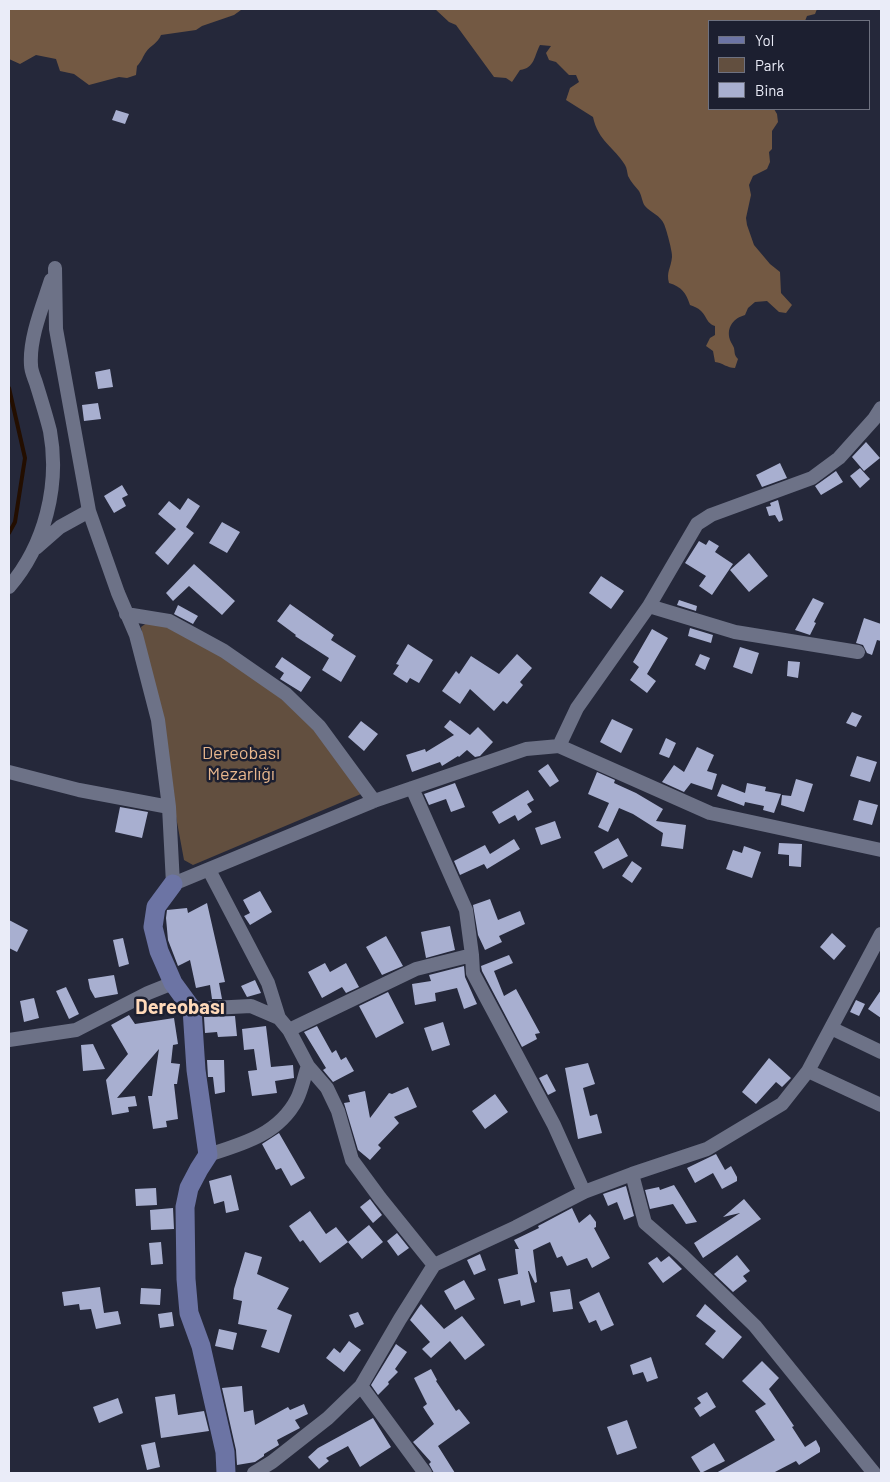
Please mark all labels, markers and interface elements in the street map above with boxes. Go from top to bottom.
legend [708,20,870,110]
text: Yol [755,31,774,49]
text: Park [755,56,784,74]
text: Bina [755,81,784,99]
park label: Dereobası Mezarlığı [202,742,280,784]
district label: Dereobası [135,995,225,1019]

